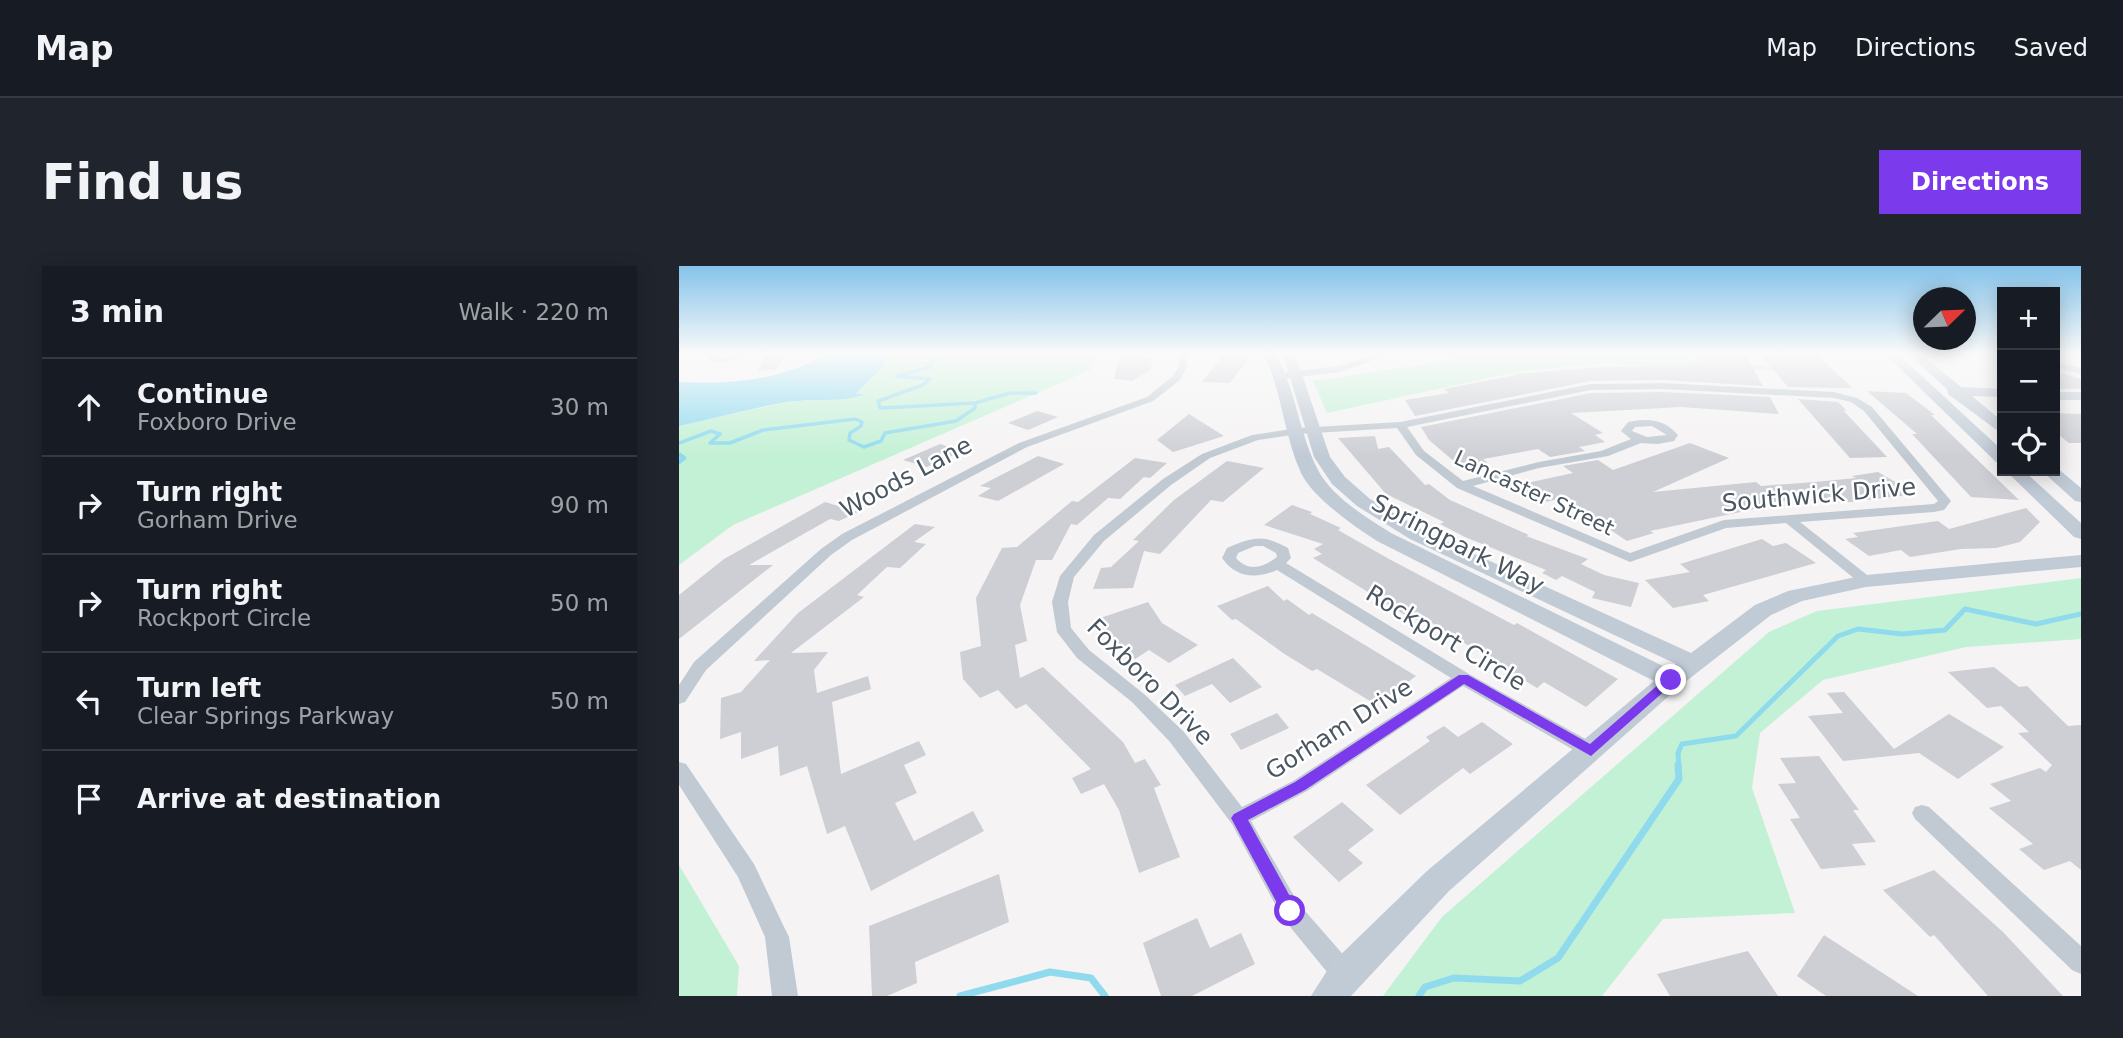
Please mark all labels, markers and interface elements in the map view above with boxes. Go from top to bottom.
text: Map [35,29,114,68]
text: Map [1766,34,1817,62]
text: Directions [1855,34,1976,62]
text: Saved [2014,34,2088,62]
button: Directions [1879,150,2081,214]
text: Find us [42,154,243,211]
north arrow [1913,287,1976,350]
map controls [1997,287,2060,476]
button: + [1997,287,2060,350]
text: 3 min [70,294,164,329]
text: Walk · 220 m [458,299,609,325]
button: − [1997,350,2060,413]
text: Continue [137,379,268,409]
icon: ahead [70,388,108,426]
text: 30 m [550,394,609,420]
text: Foxboro Drive [137,409,297,435]
button: locate [1997,413,2060,476]
street label: Woods Lane [835,431,977,523]
street label: Lancaster Street [1450,445,1618,541]
street label: Southwick Drive [1721,473,1917,517]
text: Turn right [137,477,282,507]
icon: right [70,486,108,524]
street label: Springpark Way [1367,488,1549,600]
text: 90 m [550,492,609,518]
text: Gorham Drive [137,507,298,533]
text: Turn right [137,575,282,605]
street label: Rockport Circle [1361,579,1531,697]
icon: right [70,584,108,622]
text: 50 m [550,590,609,616]
text: Rockport Circle [137,605,311,631]
street label: Foxboro Drive [1081,613,1219,751]
route end [1655,664,1686,695]
text: Turn left [137,673,261,703]
street label: Gorham Drive [1260,673,1418,785]
icon: left [70,682,108,720]
text: 50 m [550,688,609,714]
text: Clear Springs Parkway [137,703,394,729]
icon: arrive [70,780,108,818]
text: Arrive at destination [137,784,441,814]
route start [1274,895,1305,926]

